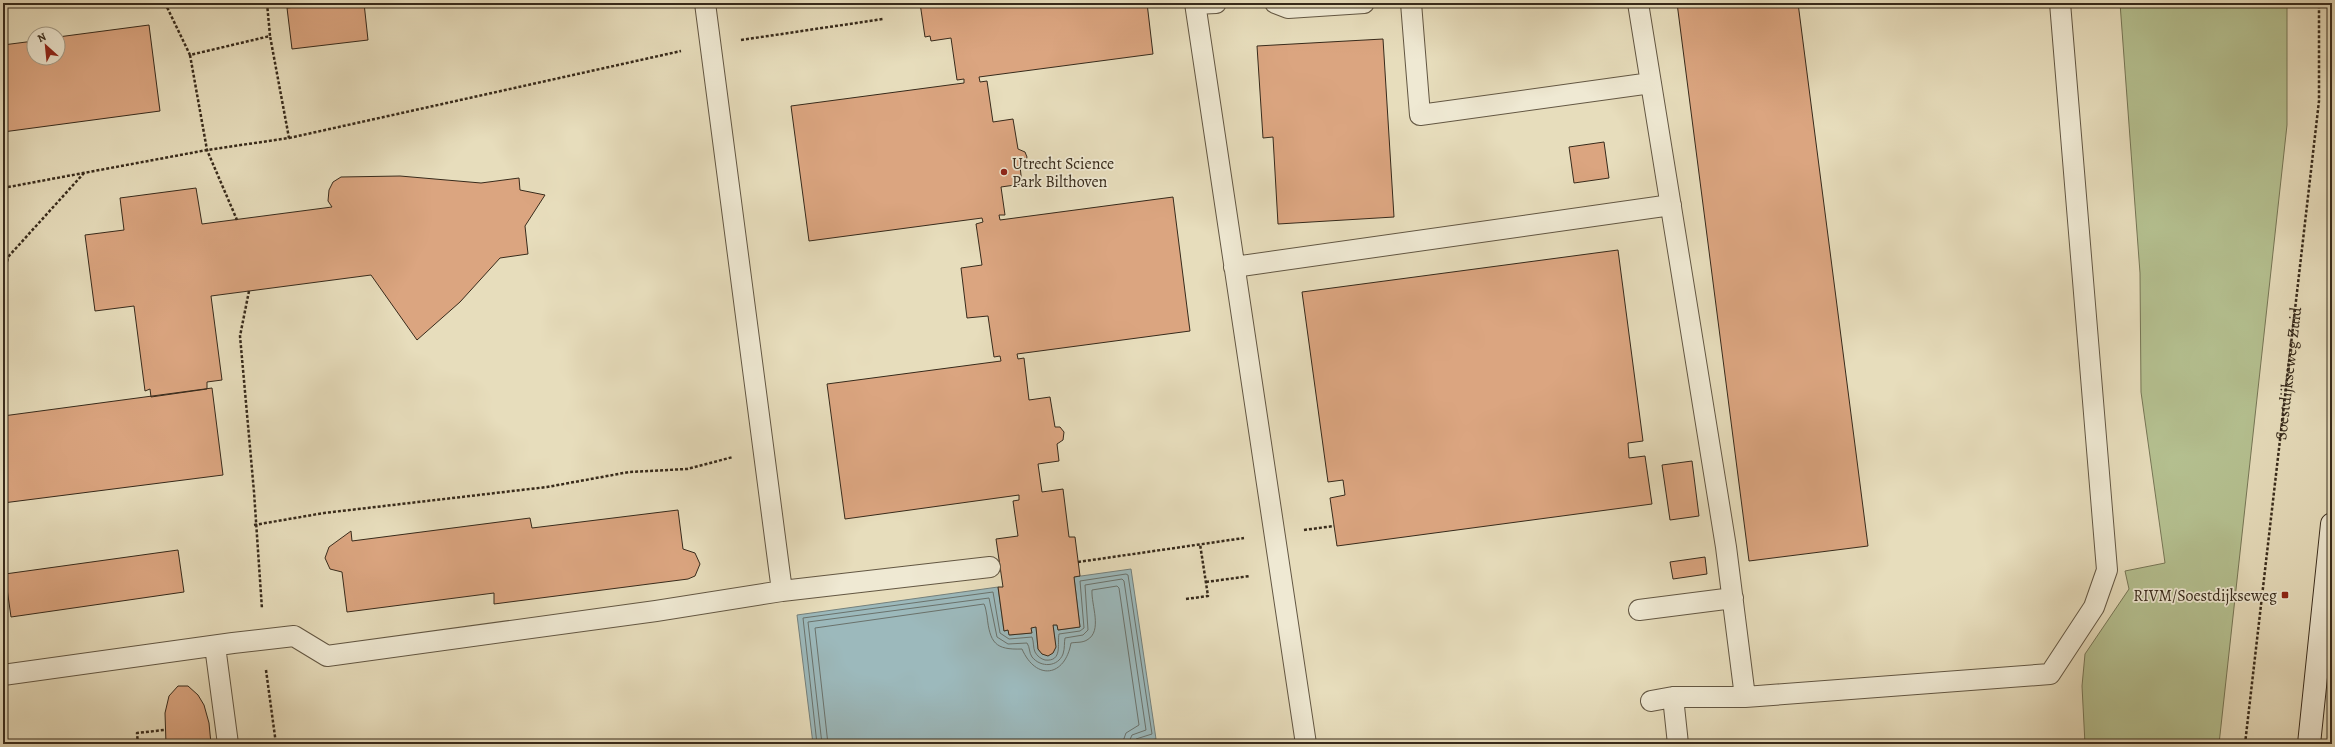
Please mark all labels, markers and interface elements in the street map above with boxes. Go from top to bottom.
north arrow [26,26,66,66]
text: N [35,29,49,46]
place label: Utrecht Science Park Bilthoven [1012,153,1114,193]
marker: Utrecht Science Park Bilthoven [999,167,1009,177]
street label: Soestdijkseweg Zuid [2270,306,2307,441]
place label: RIVM/Soestdijkseweg [2133,585,2277,607]
marker: RIVM/Soestdijkseweg [2280,590,2290,600]

